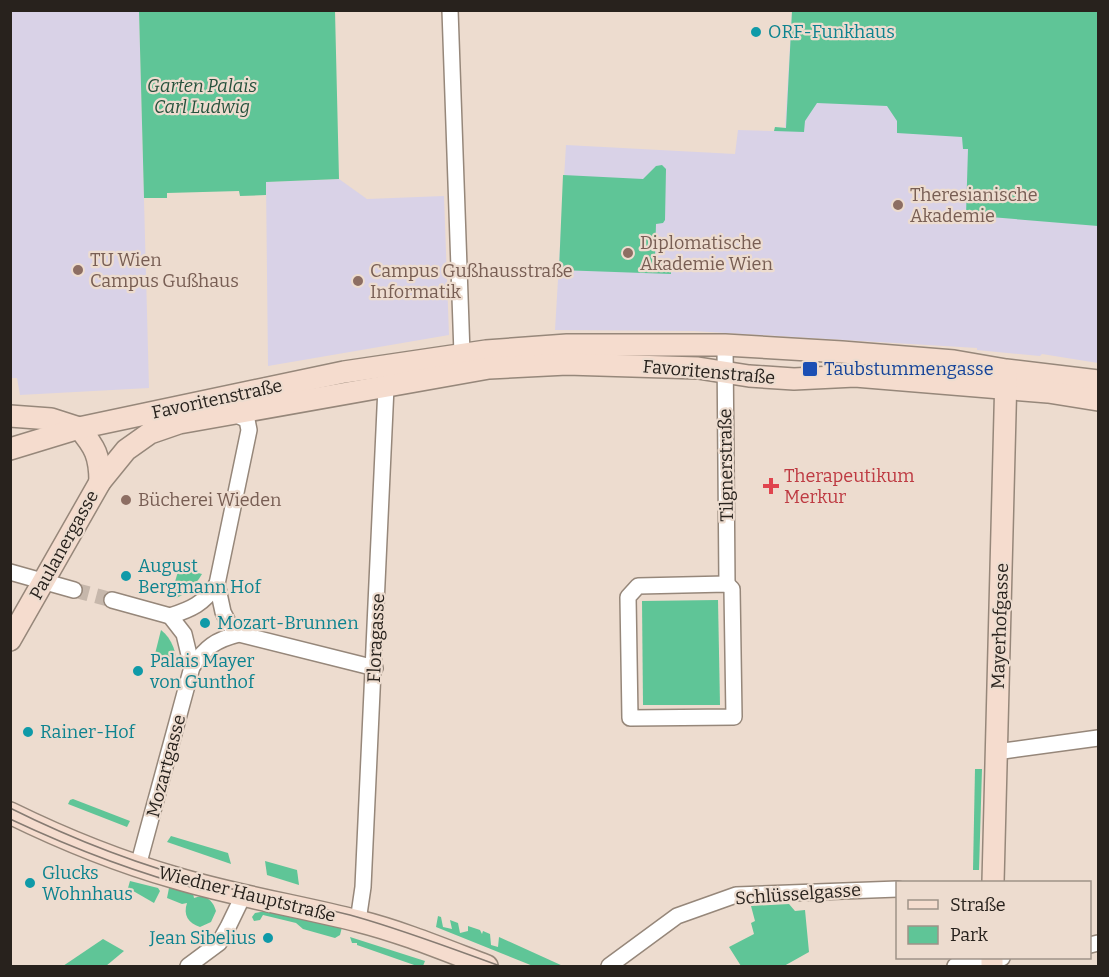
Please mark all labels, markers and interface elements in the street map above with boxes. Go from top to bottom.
place label: ORF-Funkhaus [768,21,895,43]
marker: ORF-Funkhaus [749,25,763,39]
park label: Garten Palais Carl Ludwig [147,75,257,118]
place label: Theresianische Akademie [910,184,1038,227]
marker: Theresianische Akademie [891,198,905,212]
place label: Diplomatische Akademie Wien [640,232,773,275]
marker: Diplomatische Akademie Wien [621,246,635,260]
place label: TU Wien Campus Gußhaus [90,249,239,292]
place label: Campus Gußhausstraße Informatik [370,260,573,303]
marker: TU Wien Campus Gußhaus [71,263,85,277]
marker: Campus Gußhausstraße Informatik [351,274,365,288]
street label: Favoritenstraße [642,355,776,389]
place label: Taubstummengasse [824,358,994,380]
marker: Taubstummengasse [801,360,819,378]
street label: Favoritenstraße [150,374,284,424]
street label: Tilgnerstraße [714,408,738,522]
place label: Therapeutikum Merkur [784,465,915,508]
marker: Therapeutikum Merkur [762,477,780,495]
street label: Paulanergasse [25,486,103,604]
place label: Bücherei Wieden [138,489,282,511]
marker: Bücherei Wieden [119,493,133,507]
place label: August Bergmann Hof [138,555,262,598]
street label: Mayerhofgasse [987,563,1013,689]
marker: August Bergmann Hof [119,569,133,583]
street label: Floragasse [363,593,389,683]
place label: Mozart-Brunnen [217,612,359,634]
marker: Mozart-Brunnen [198,616,212,630]
place label: Palais Mayer von Gunthof [149,650,256,693]
marker: Palais Mayer von Gunthof [131,664,145,678]
street label: Mozartgasse [142,712,190,820]
place label: Rainer-Hof [40,721,137,743]
marker: Rainer-Hof [21,725,35,739]
street label: Wiedner Hauptstraße [156,861,338,927]
place label: Glucks Wohnhaus [42,862,133,905]
marker: Glucks Wohnhaus [23,876,37,890]
street label: Schlüsselgasse [734,879,862,909]
legend [896,881,1091,959]
text: Straße [950,894,1006,916]
text: Park [950,924,989,946]
place label: Jean Sibelius [148,927,256,949]
marker: Jean Sibelius [261,931,275,945]

